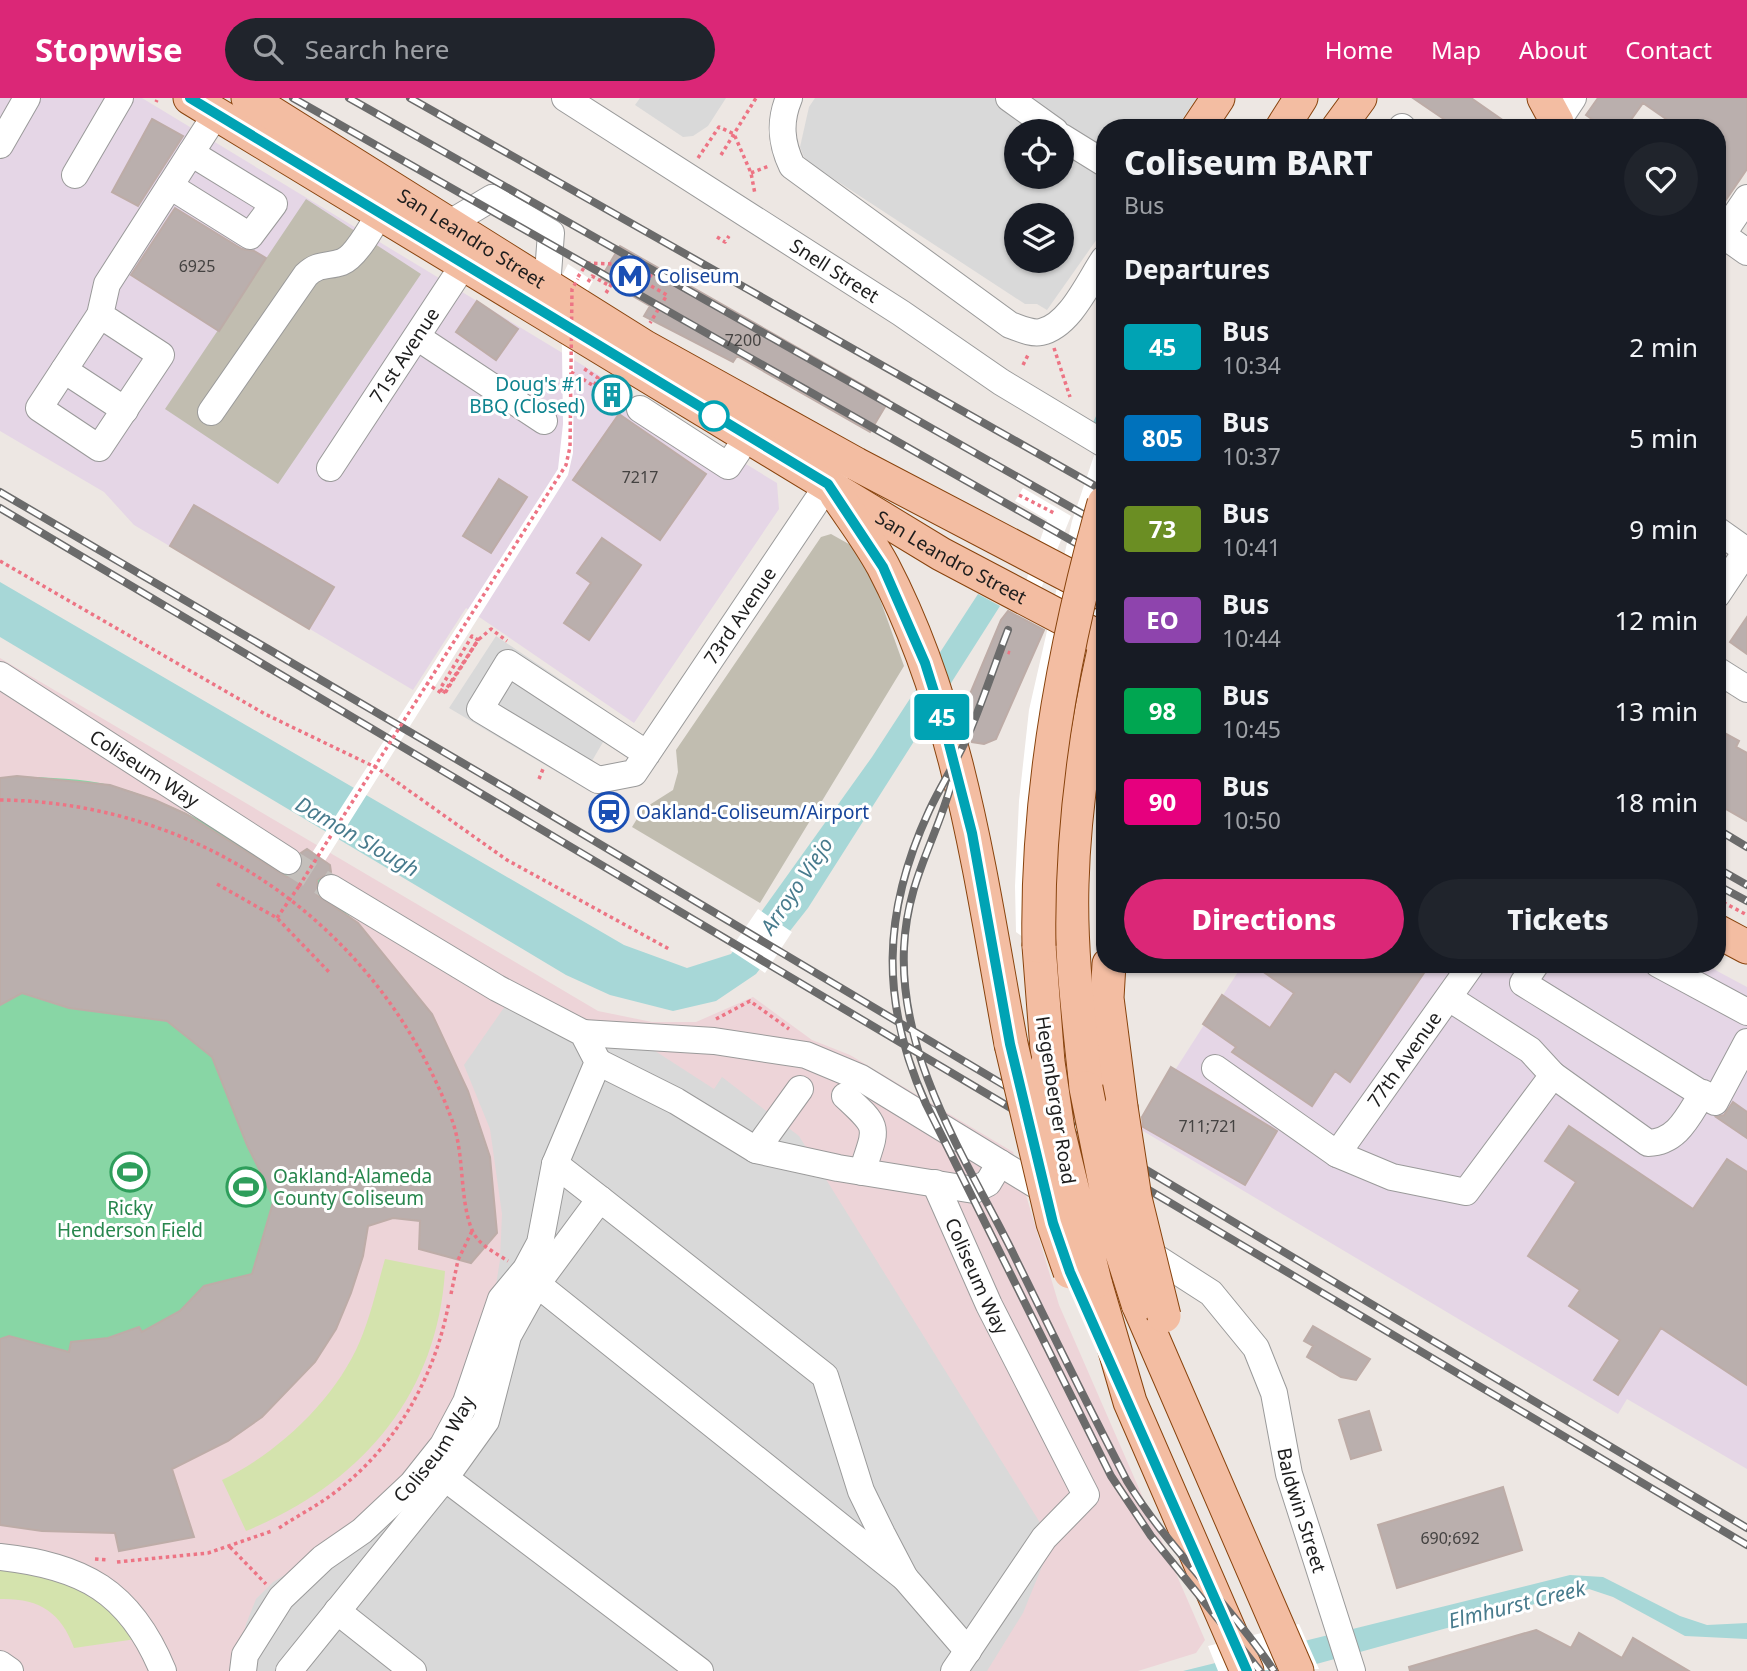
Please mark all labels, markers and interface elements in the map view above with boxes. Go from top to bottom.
search box [225,18,715,81]
text: Stopwise [35,27,183,72]
icon: search [249,30,287,68]
text: Search here [305,31,449,67]
text: Home [1325,33,1393,66]
text: Map [1431,33,1481,66]
text: About [1519,33,1587,66]
text: Contact [1625,33,1712,66]
map controls [1004,119,1074,273]
button: locate [1004,119,1074,189]
text: Coliseum BART [1124,140,1373,185]
button: heart [1624,142,1698,216]
street label: San Leandro Street [393,182,551,294]
text: Bus [1124,189,1164,221]
button: layers [1004,203,1074,273]
street label: Snell Street [785,232,884,309]
text: Departures [1124,251,1270,287]
house number: 6925 [179,255,215,277]
metro station icon: Coliseum [609,255,651,297]
place label: Coliseum [657,263,740,289]
street label: 71st Avenue [363,302,445,408]
text: Bus [1222,313,1269,349]
house number: 7200 [725,329,761,351]
text: 2 min [1629,329,1698,365]
text: 45 [1149,330,1176,363]
text: 10:34 [1222,349,1281,381]
place label: Doug's #1 BBQ (Closed) [469,371,585,419]
building icon: Doug's #1 BBQ (Closed) [591,374,633,416]
unlabelled marker [699,401,729,431]
text: Bus [1222,404,1269,440]
text: 5 min [1629,420,1698,456]
text: 805 [1142,421,1183,454]
text: 10:37 [1222,440,1281,472]
house number: 7217 [622,466,658,488]
text: Bus [1222,495,1269,531]
street label: San Leandro Street [871,504,1031,610]
text: 9 min [1629,511,1698,547]
text: 73 [1149,512,1176,545]
text: 10:41 [1222,531,1281,563]
street label: 73rd Avenue [698,562,782,670]
text: Bus [1222,586,1269,622]
text: 12 min [1614,602,1698,638]
text: EO [1146,603,1179,636]
text: 10:44 [1222,622,1281,654]
text: Bus [1222,677,1269,713]
text: 13 min [1614,693,1698,729]
line badge: 45 [911,694,974,740]
text: 98 [1149,694,1176,727]
text: 45 [928,700,956,733]
text: 10:45 [1222,713,1281,745]
street label: Coliseum Way [85,723,204,813]
text: Bus [1222,768,1269,804]
text: 18 min [1614,784,1698,820]
text: 90 [1149,785,1176,818]
water label: Damon Slough [291,789,424,883]
station icon: Oakland-Coliseum/Airport [588,791,630,833]
place label: Oakland-Coliseum/Airport [636,799,869,825]
text: 10:50 [1222,804,1281,836]
water label: Arroyo Viejo [752,831,839,941]
button: Directions [1124,879,1404,959]
button: Tickets [1418,879,1698,959]
street label: 77th Avenue [1361,1006,1447,1113]
street label: Hegenberger Road [1030,1014,1082,1186]
house number: 711;721 [1178,1115,1238,1137]
sports icon: Ricky Henderson Field [109,1151,151,1193]
place label: Oakland-Alameda County Coliseum [273,1163,432,1211]
sports icon: Oakland-Alameda County Coliseum [225,1166,267,1208]
place label: Ricky Henderson Field [57,1195,203,1243]
street label: Coliseum Way [939,1214,1015,1339]
street label: Coliseum Way [388,1392,480,1508]
street label: Baldwin Street [1271,1446,1333,1576]
house number: 690;692 [1420,1527,1480,1549]
water label: Elmhurst Creek [1445,1573,1590,1635]

